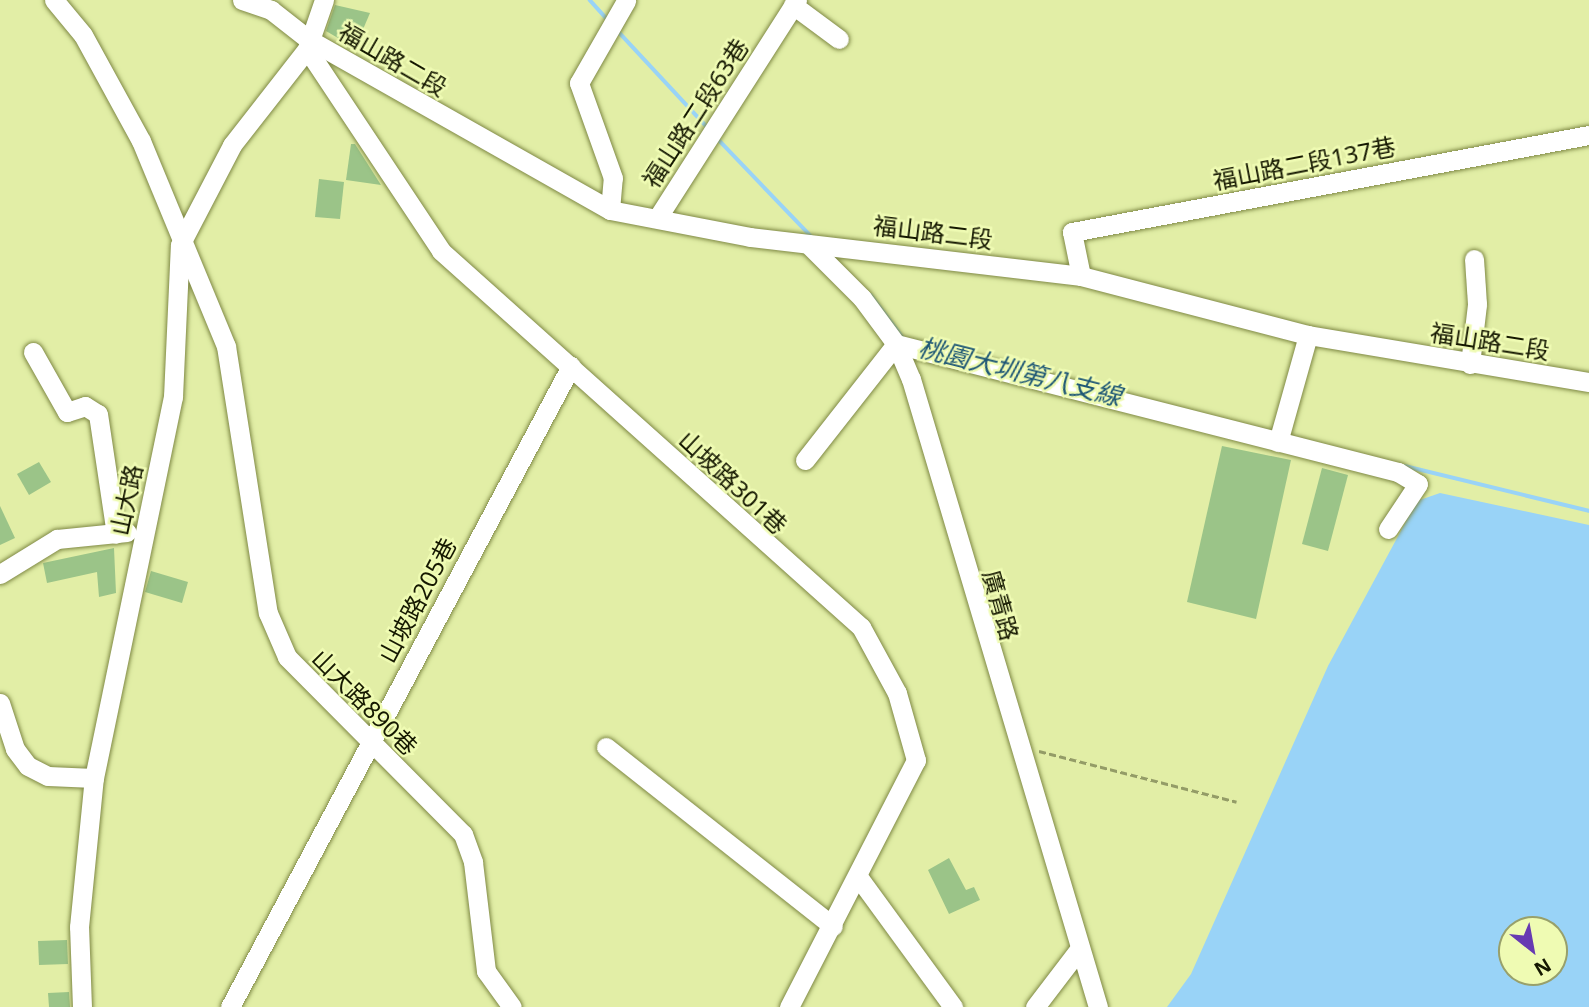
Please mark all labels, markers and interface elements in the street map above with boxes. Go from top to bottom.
street label: 福山路二段 [334,17,452,101]
street label: 福山路二段63巷 [636,33,754,193]
street label: 福山路二段137巷 [1210,131,1398,195]
street label: 福山路二段 [872,210,994,254]
street label: 福山路二段 [1428,317,1552,365]
water label: 桃園大圳第八支線 [915,332,1125,412]
street label: 山坡路301巷 [673,425,793,539]
street label: 山大路 [104,462,148,538]
street label: 山坡路205巷 [372,533,462,667]
street label: 廣青路 [977,566,1025,644]
street label: 山大路890巷 [306,643,424,761]
north arrow [1498,916,1568,986]
text: N [1529,952,1556,982]

